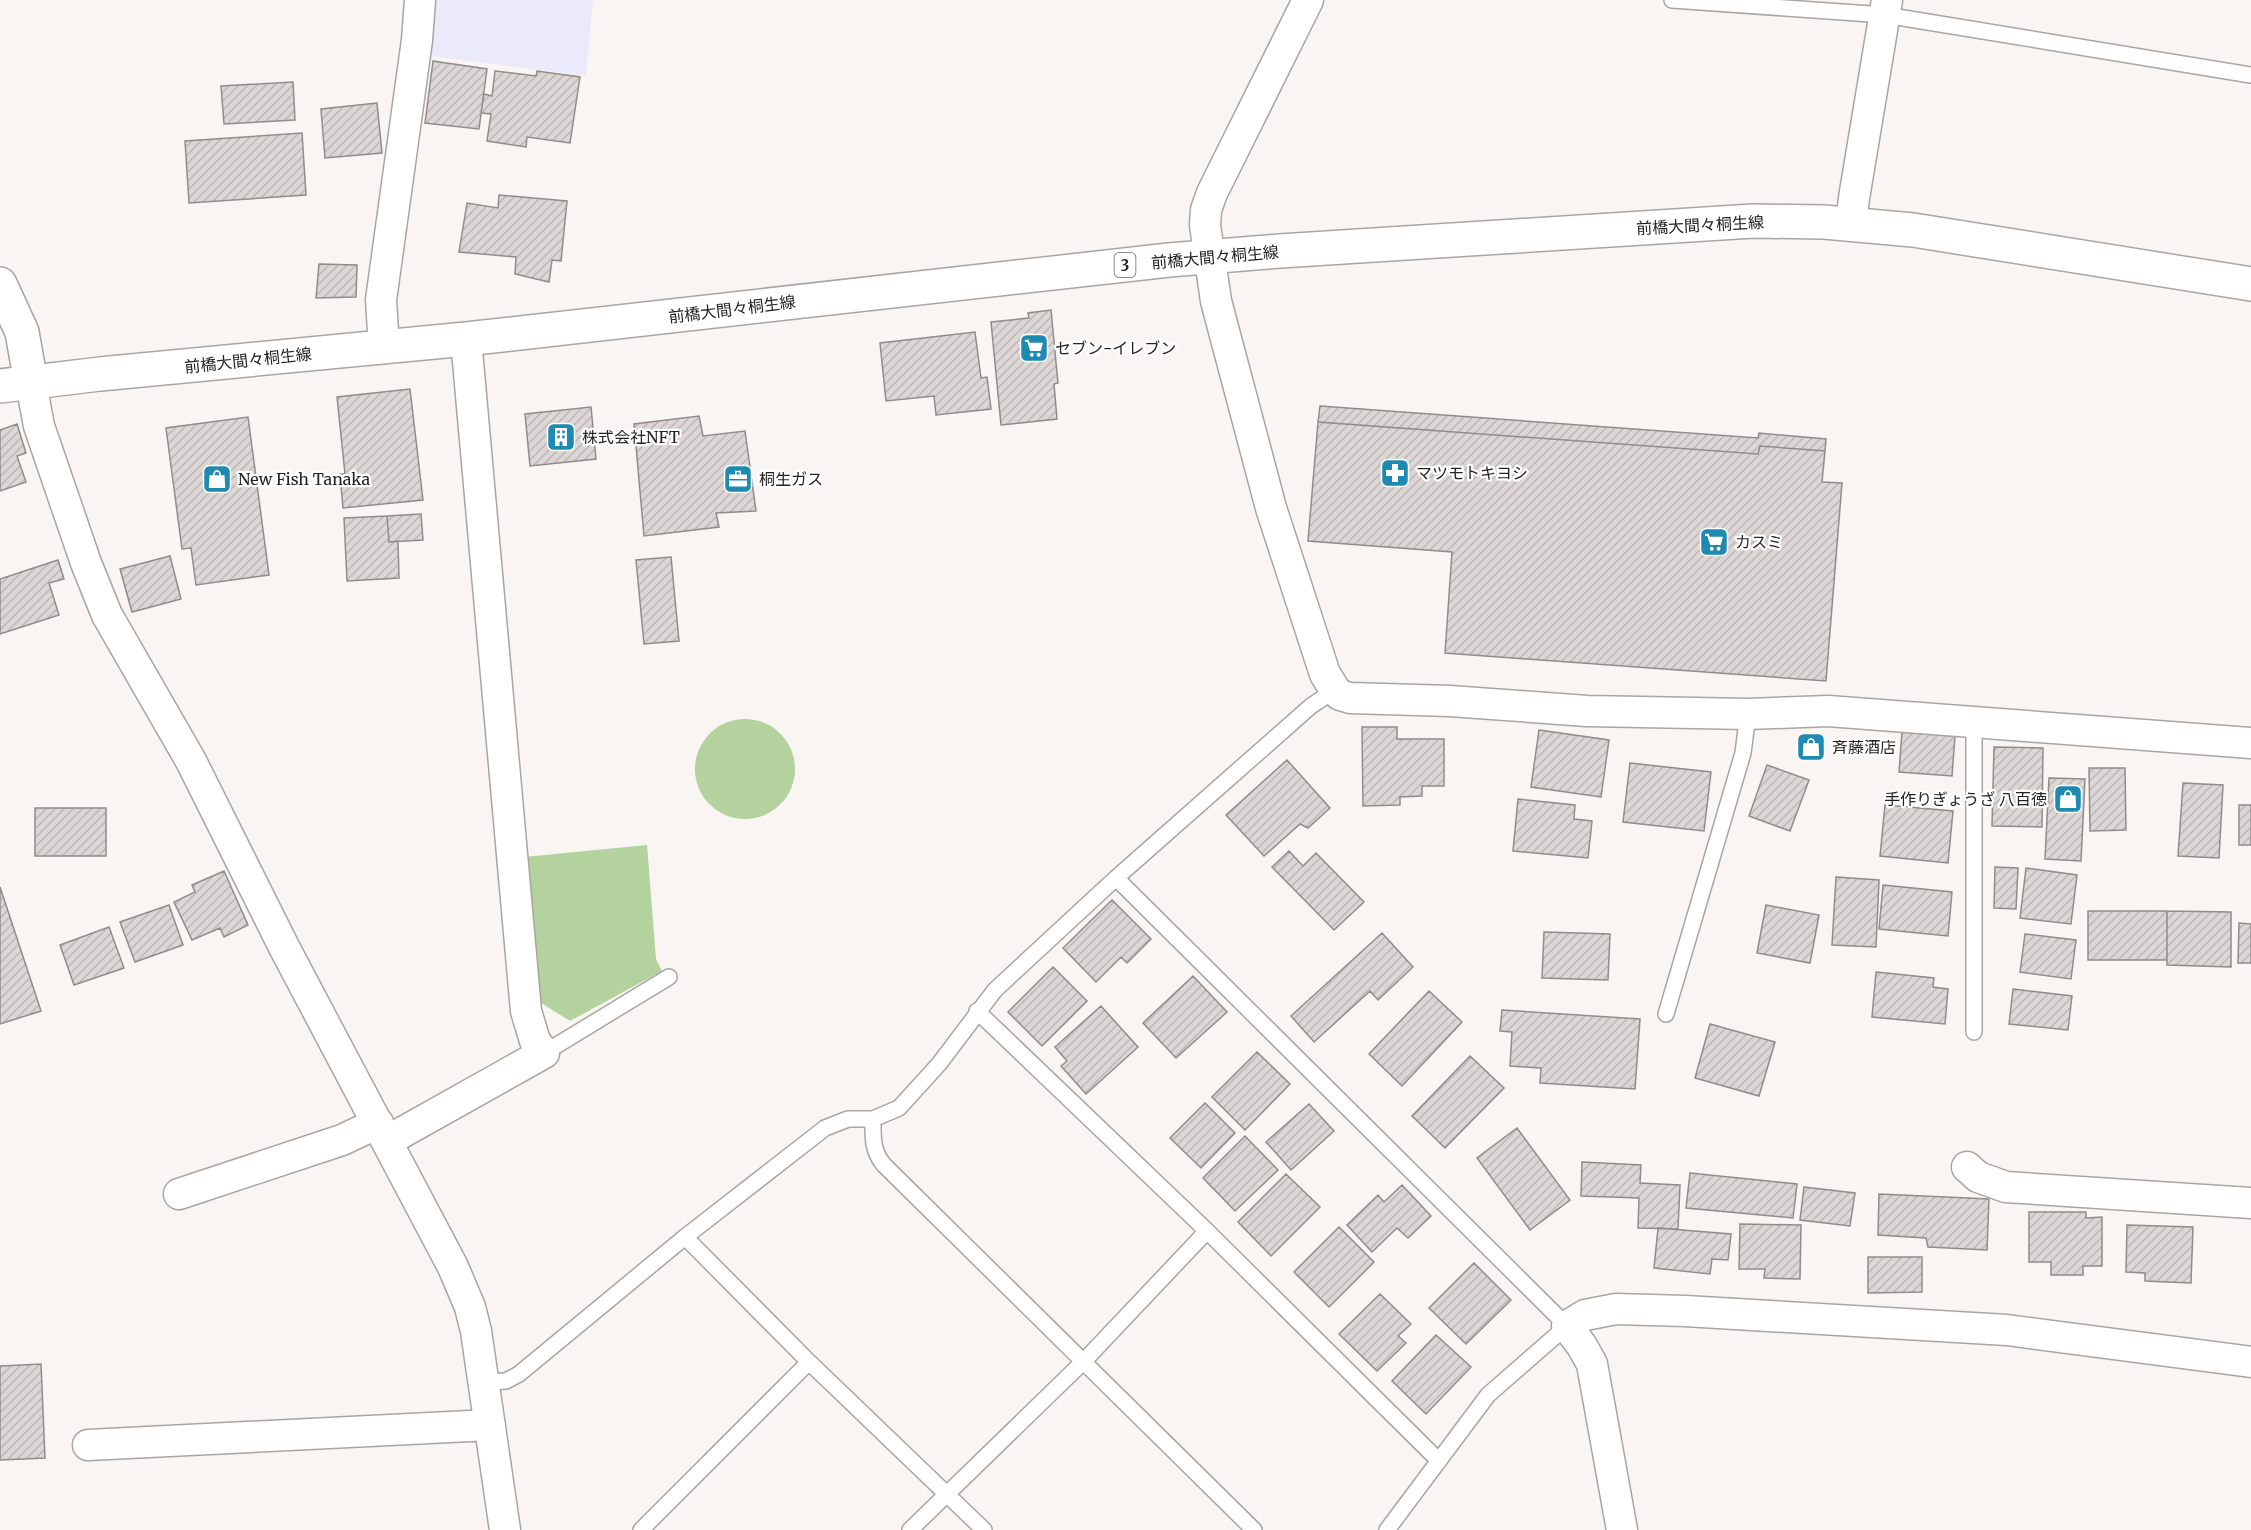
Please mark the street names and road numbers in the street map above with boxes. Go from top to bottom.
street label: 前橋大間々桐生線 [1636,212,1764,238]
street label: 前橋大間々桐生線 [1150,241,1280,273]
road number: 3 [1114,253,1136,277]
street label: 前橋大間々桐生線 [667,291,797,327]
street label: 前橋大間々桐生線 [183,343,313,377]

